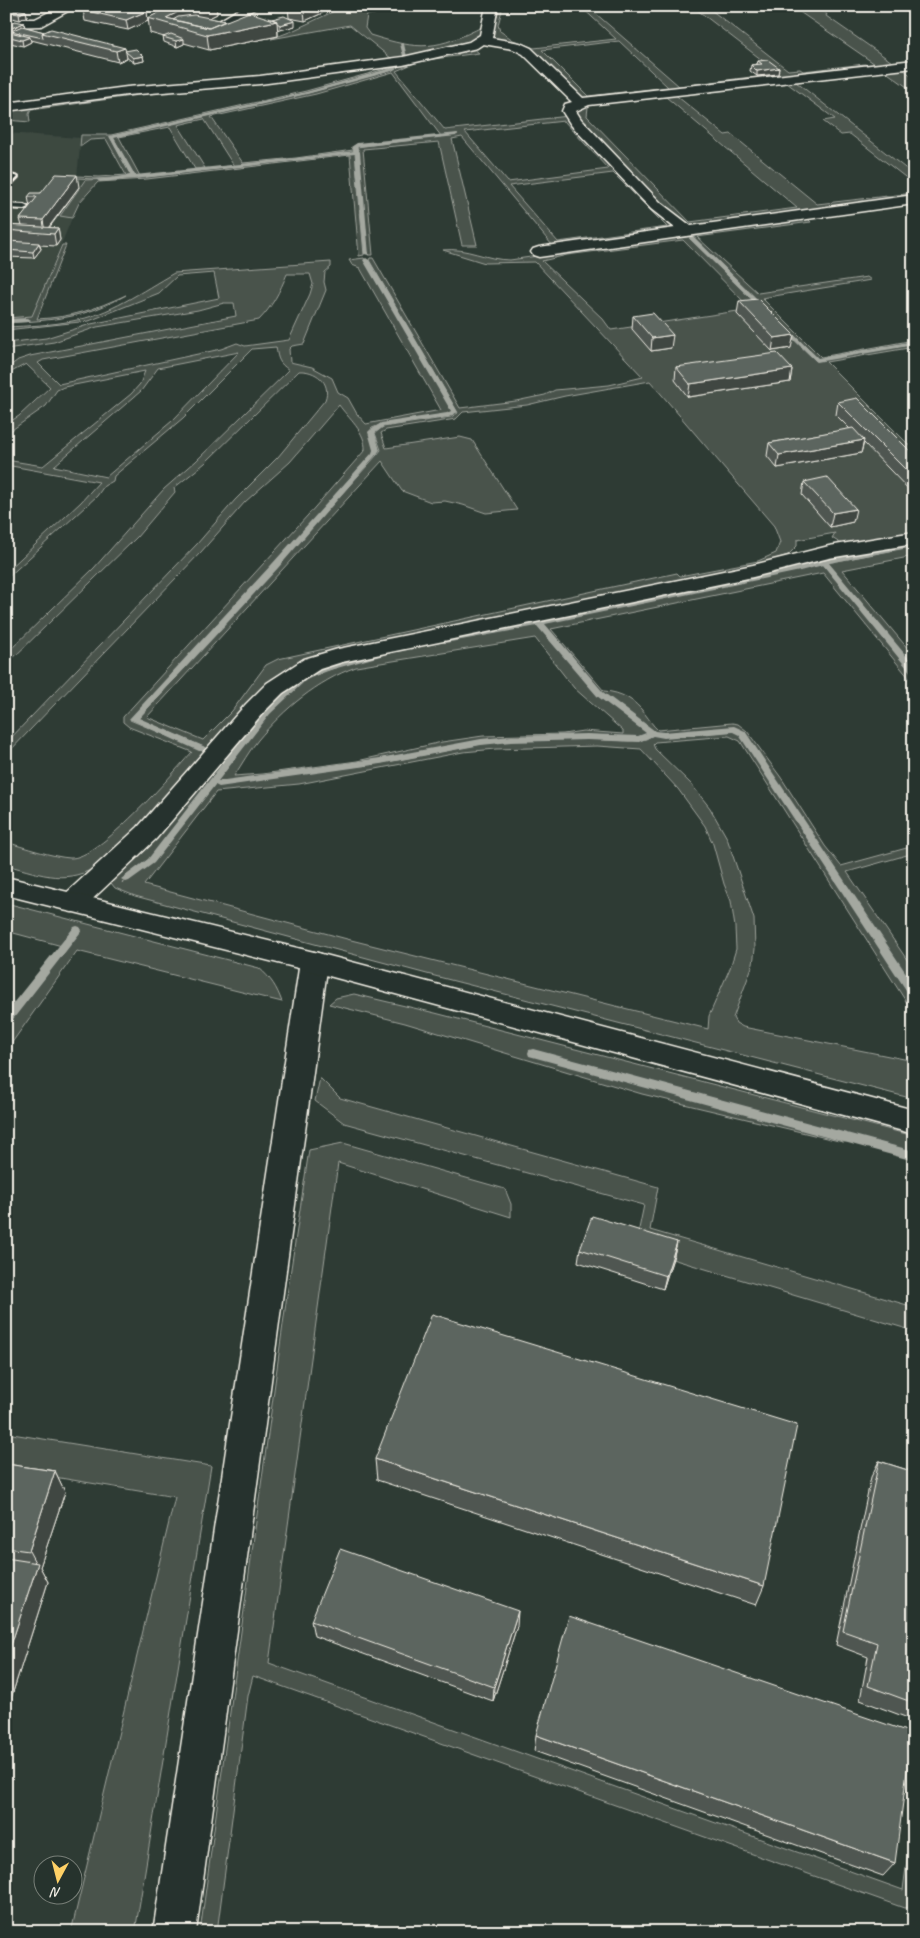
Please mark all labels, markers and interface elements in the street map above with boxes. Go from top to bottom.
north arrow [32,1856,82,1906]
text: N [49,1883,62,1901]

